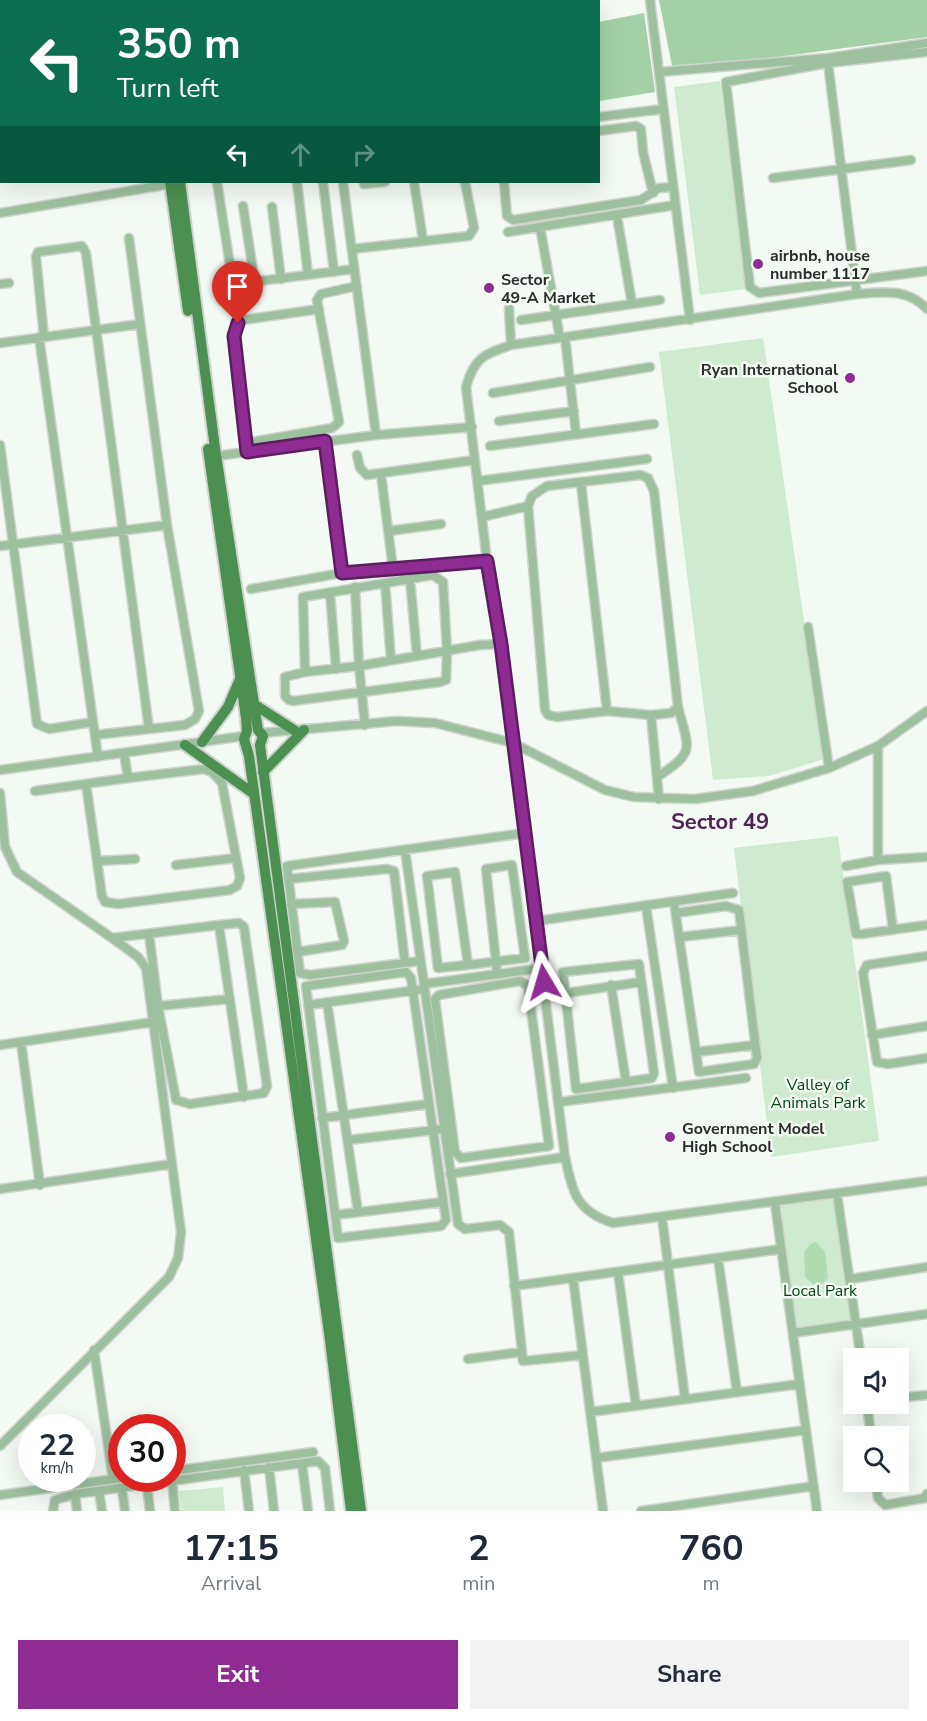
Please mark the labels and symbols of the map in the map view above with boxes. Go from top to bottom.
place label: airbnb, house number 1117 [770,245,870,285]
marker: airbnb, house number 1117 [751,257,765,271]
pin [212,261,263,323]
place label: Sector 49-A Market [501,269,596,309]
marker: Sector 49-A Market [482,281,496,295]
place label: Ryan International School [701,359,838,399]
marker: Ryan International School [843,371,857,385]
district label: Sector 49 [671,807,769,837]
position arrow [512,950,576,1014]
park label: Valley of Animals Park [770,1074,867,1114]
place label: Government Model High School [682,1118,824,1158]
marker: Government Model High School [663,1130,677,1144]
park label: Local Park [783,1280,858,1302]
speed limit sign: 30 [108,1414,186,1492]

